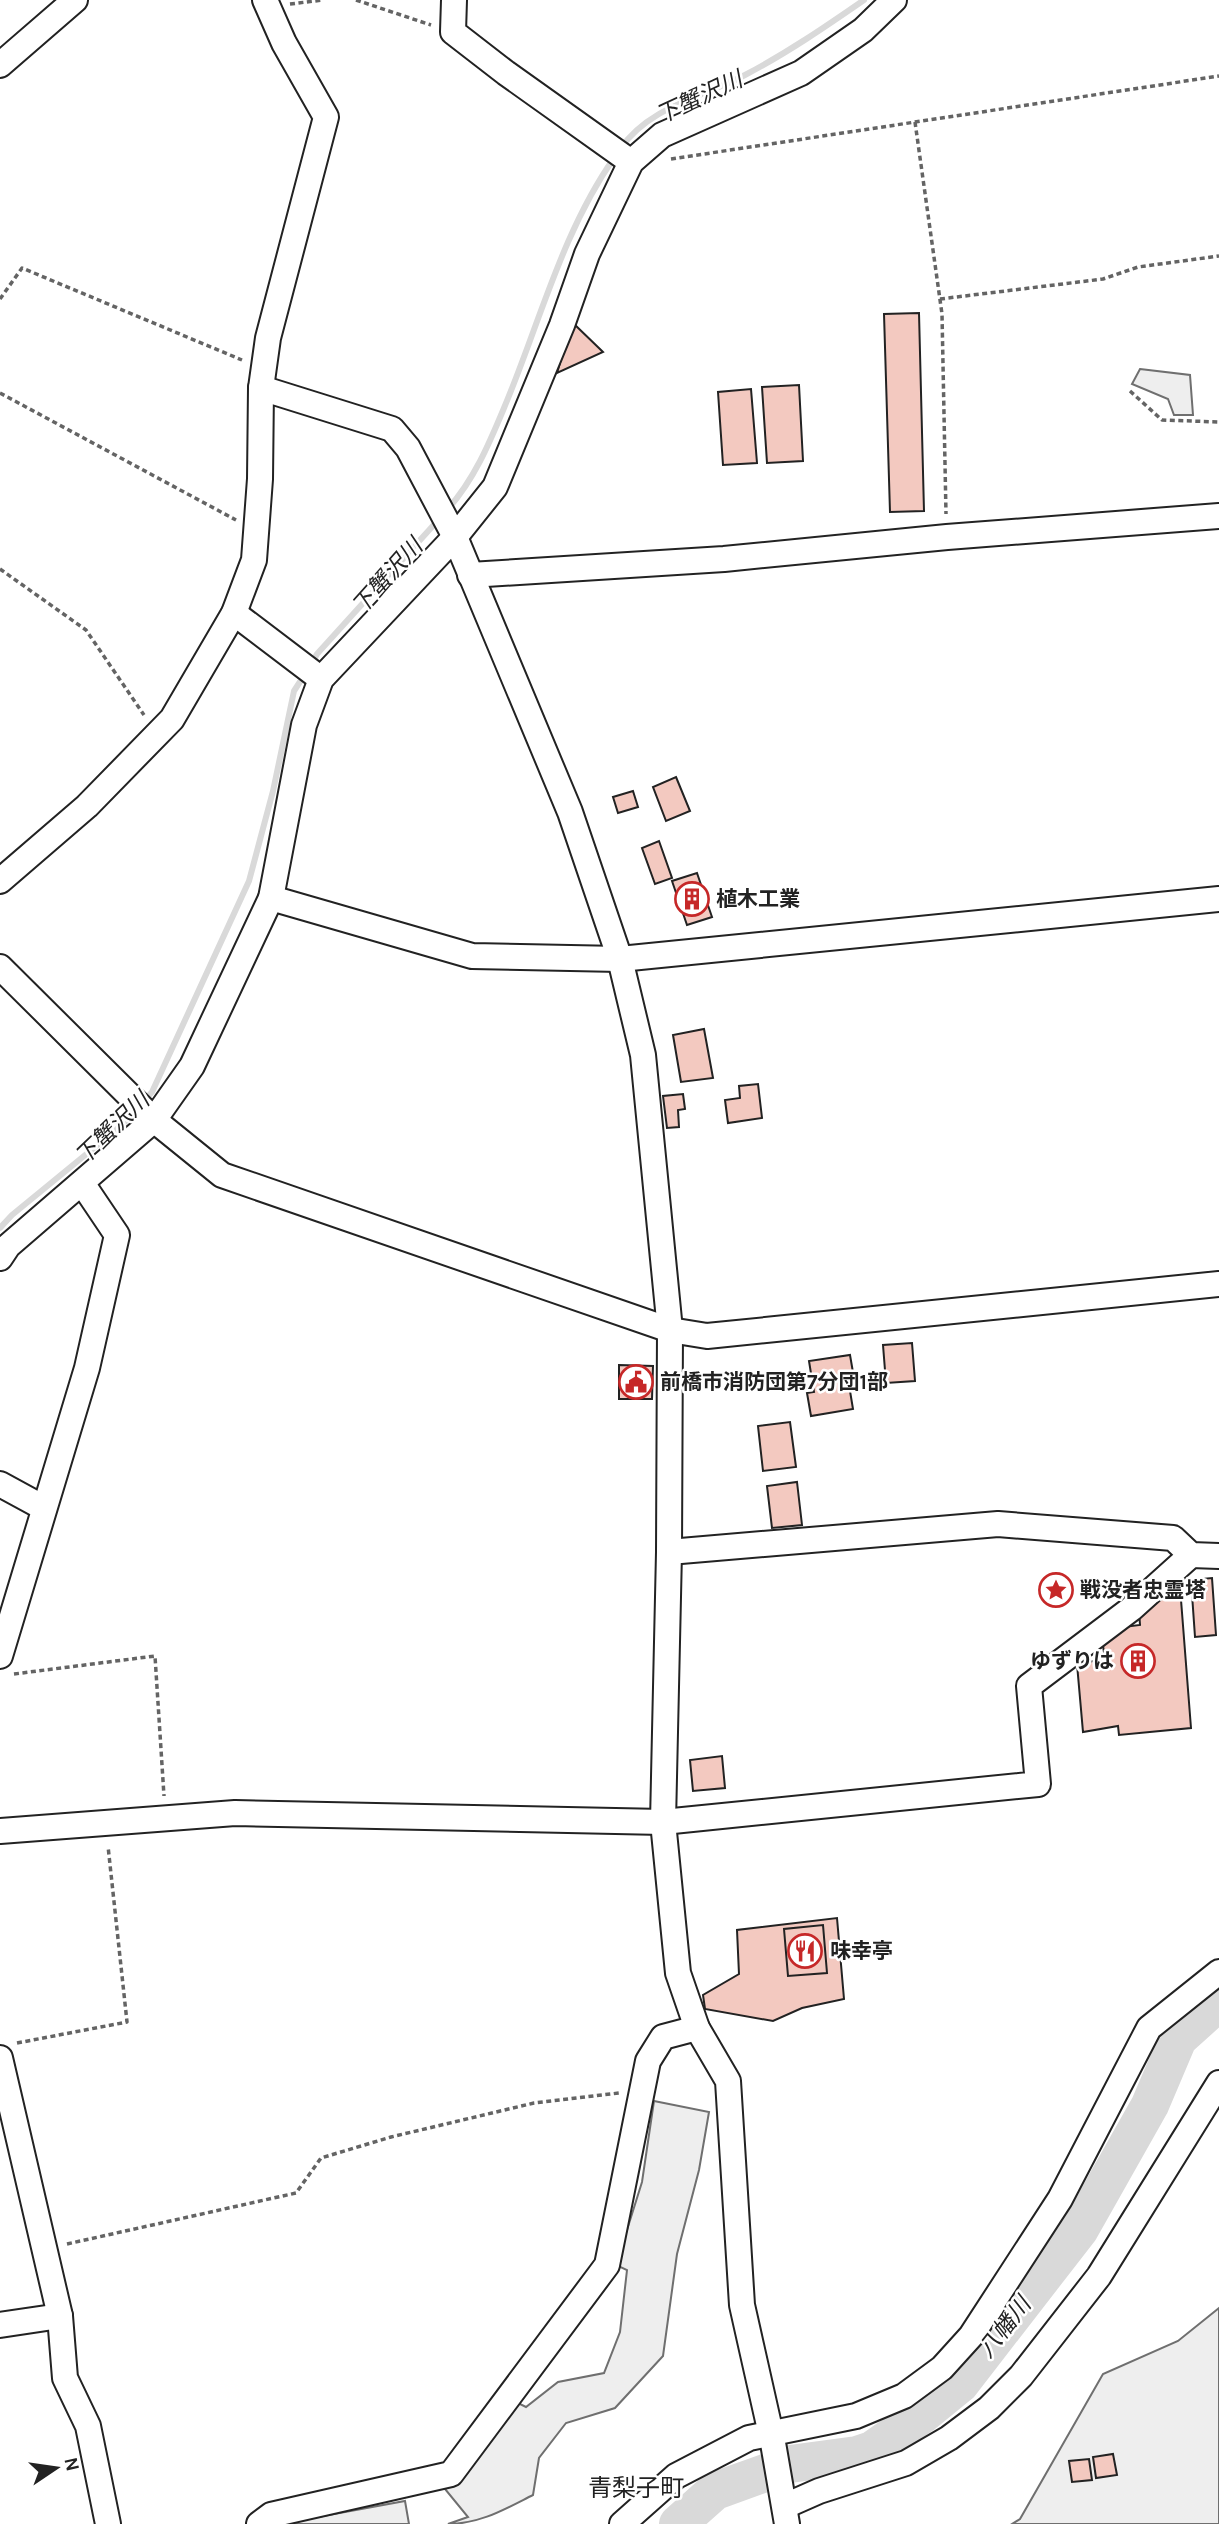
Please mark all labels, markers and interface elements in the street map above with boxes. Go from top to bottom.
water label: 下蟹沢川 [652,65,749,129]
water label: 下蟹沢川 [347,531,430,620]
building icon: 植木工業 [673,880,711,918]
place label: 植木工業 [716,887,800,911]
water label: 下蟹沢川 [70,1085,157,1170]
public building icon: 前橋市消防団第7分団1部 [617,1363,655,1401]
place label: 前橋市消防団第7分団1部 [660,1370,888,1394]
place icon: 戦没者忠霊塔 [1037,1571,1075,1609]
place label: 戦没者忠霊塔 [1080,1578,1206,1602]
building icon: ゆずりは [1119,1642,1157,1680]
place label: ゆずりは [1030,1649,1114,1673]
restaurant icon: 味幸亭 [786,1932,824,1970]
place label: 味幸亭 [830,1939,893,1963]
water label: 八幡川 [973,2289,1038,2363]
north arrow [21,2433,91,2503]
text: N [59,2455,84,2474]
district label: 青梨子町 [588,2474,684,2502]

